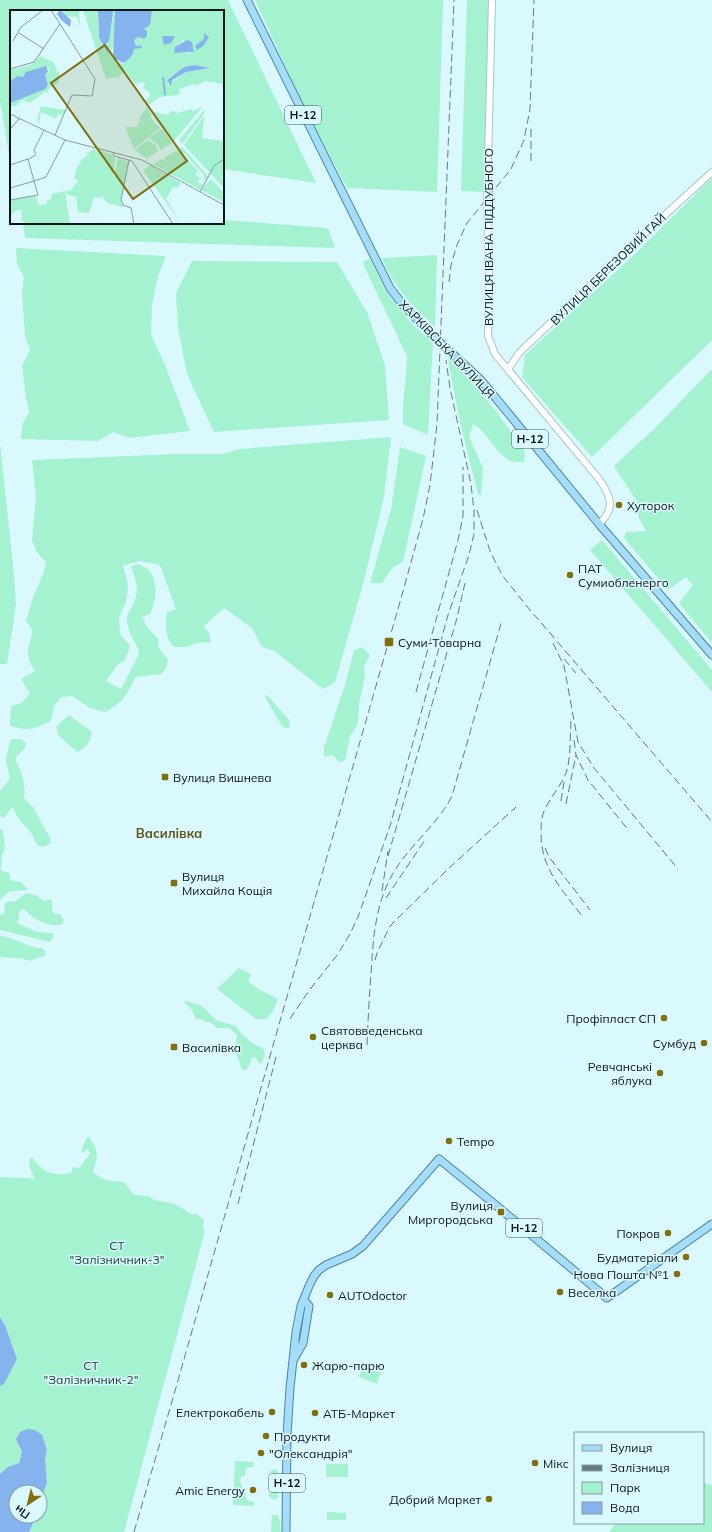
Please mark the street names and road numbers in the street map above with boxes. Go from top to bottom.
road number: Н-12 [285,106,321,124]
street label: ВУЛИЦЯ ІВАНА ПІДДУБНОГО [481,148,496,326]
street label: ВУЛИЦЯ БЕРЕЗОВИЙ ГАЙ [547,210,669,328]
street label: ХАРКІВСЬКА ВУЛИЦЯ [396,297,498,401]
road number: Н-12 [512,430,548,448]
road number: Н-12 [506,1219,542,1237]
road number: Н-12 [269,1474,305,1492]

